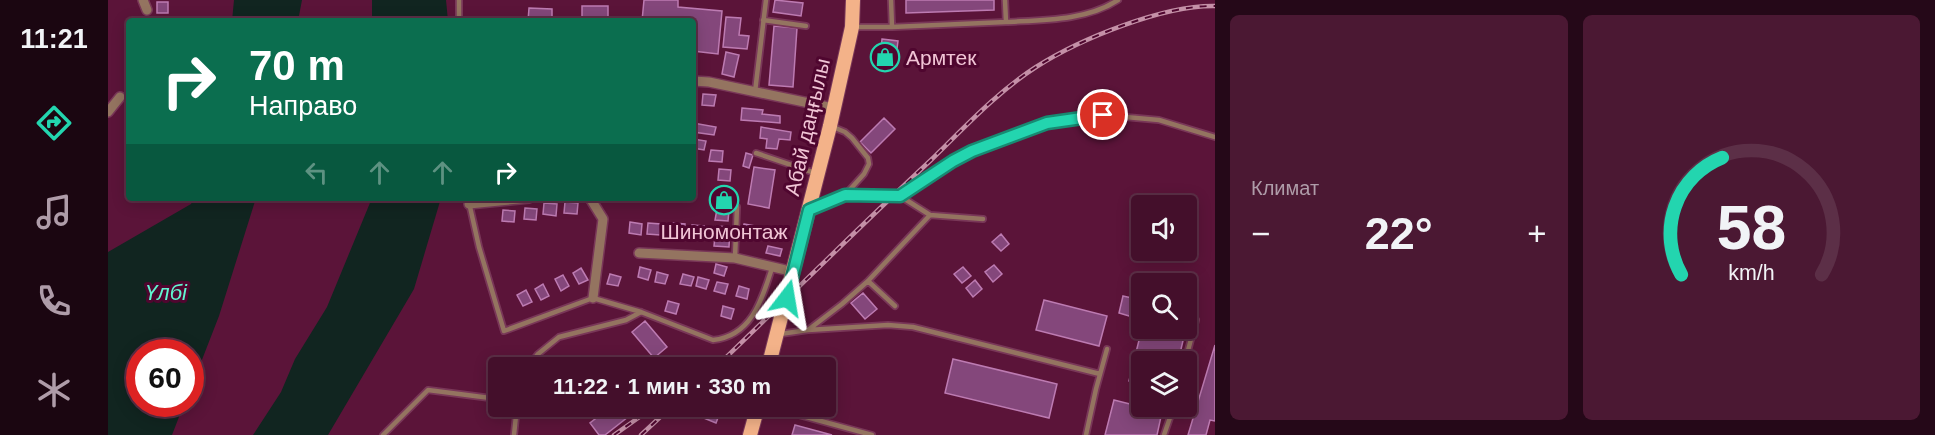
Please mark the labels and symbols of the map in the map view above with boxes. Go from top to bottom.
shop icon: Армтек [869,41,901,73]
place label: Армтек [906,46,977,69]
street label: Абай даңғылы [780,56,834,198]
pin [1077,89,1128,140]
shop icon: Шиномонтаж [708,184,740,216]
place label: Шиномонтаж [660,220,788,243]
position arrow [755,266,819,330]
water label: Үлбі [145,280,188,305]
speed limit sign: 60 [126,339,204,417]

